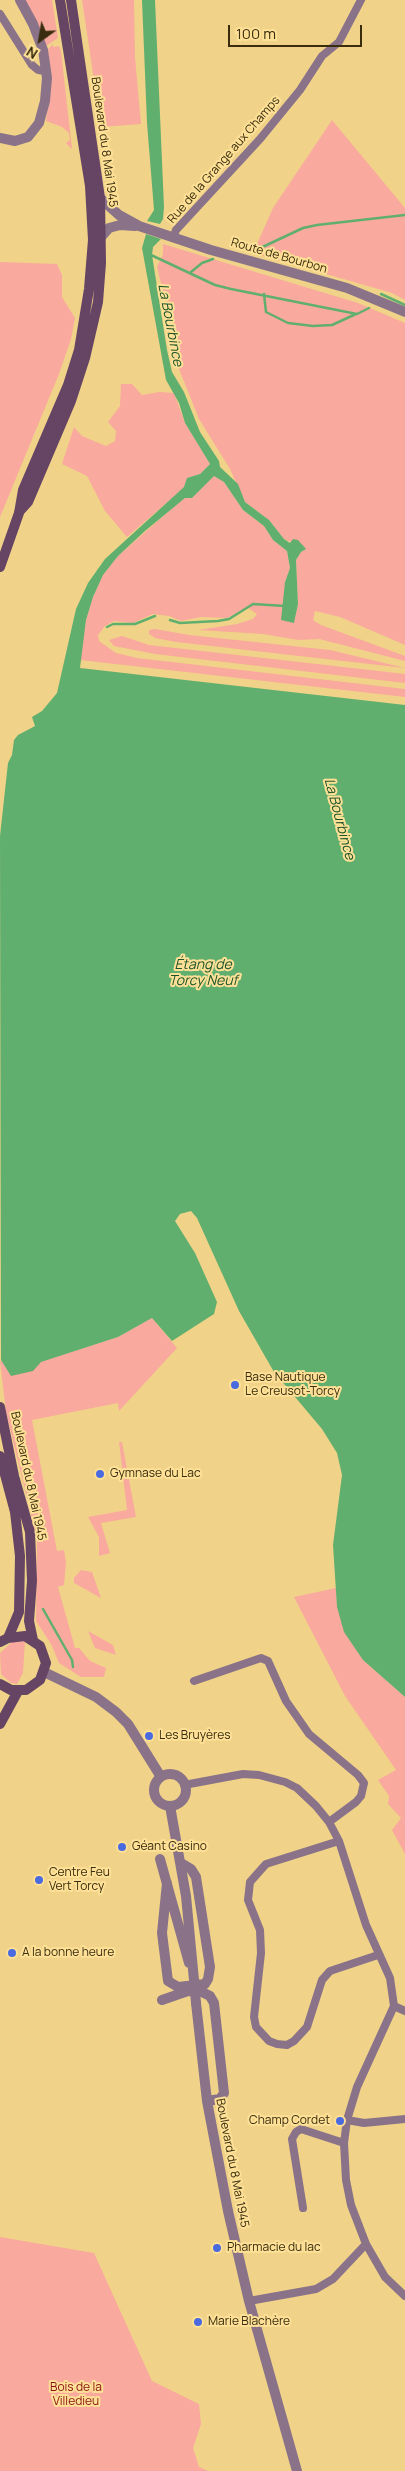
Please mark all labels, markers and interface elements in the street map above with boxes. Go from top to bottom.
north arrow [15,15,65,65]
scale bar [230,15,364,47]
text: 100 m [236,23,276,44]
text: N [22,42,41,64]
street label: Boulevard du 8 Mai 1945 [88,76,120,208]
street label: Rue de la Grange aux Champs [165,93,283,227]
street label: Route de Bourbon [229,235,329,277]
water label: La Bourbince [154,282,186,368]
water label: La Bourbince [320,776,358,862]
water label: Étang de Torcy Neuf [168,957,238,990]
place label: Base Nautique Le Creusot-Torcy [245,1371,340,1399]
marker: Base Nautique Le Creusot-Torcy [229,1379,241,1391]
street label: Boulevard du 8 Mai 1945 [7,1410,49,1542]
place label: Gymnase du Lac [110,1467,201,1481]
marker: Gymnase du Lac [94,1468,106,1480]
place label: Les Bruyères [159,1729,231,1743]
marker: Les Bruyères [143,1730,155,1742]
place label: Géant Casino [132,1840,207,1854]
marker: Géant Casino [116,1841,128,1853]
place label: Centre Feu Vert Torcy [49,1866,110,1894]
marker: Centre Feu Vert Torcy [33,1874,45,1886]
place label: A la bonne heure [22,1946,114,1960]
marker: A la bonne heure [6,1947,18,1959]
street label: Boulevard du 8 Mai 1945 [212,2097,252,2229]
place label: Champ Cordet [249,2114,330,2128]
marker: Champ Cordet [334,2115,346,2127]
place label: Pharmacie du lac [227,2241,321,2255]
marker: Pharmacie du lac [211,2242,223,2254]
place label: Marie Blachère [208,2315,290,2329]
marker: Marie Blachère [192,2316,204,2328]
park label: Bois de la Villedieu [50,2381,102,2409]

